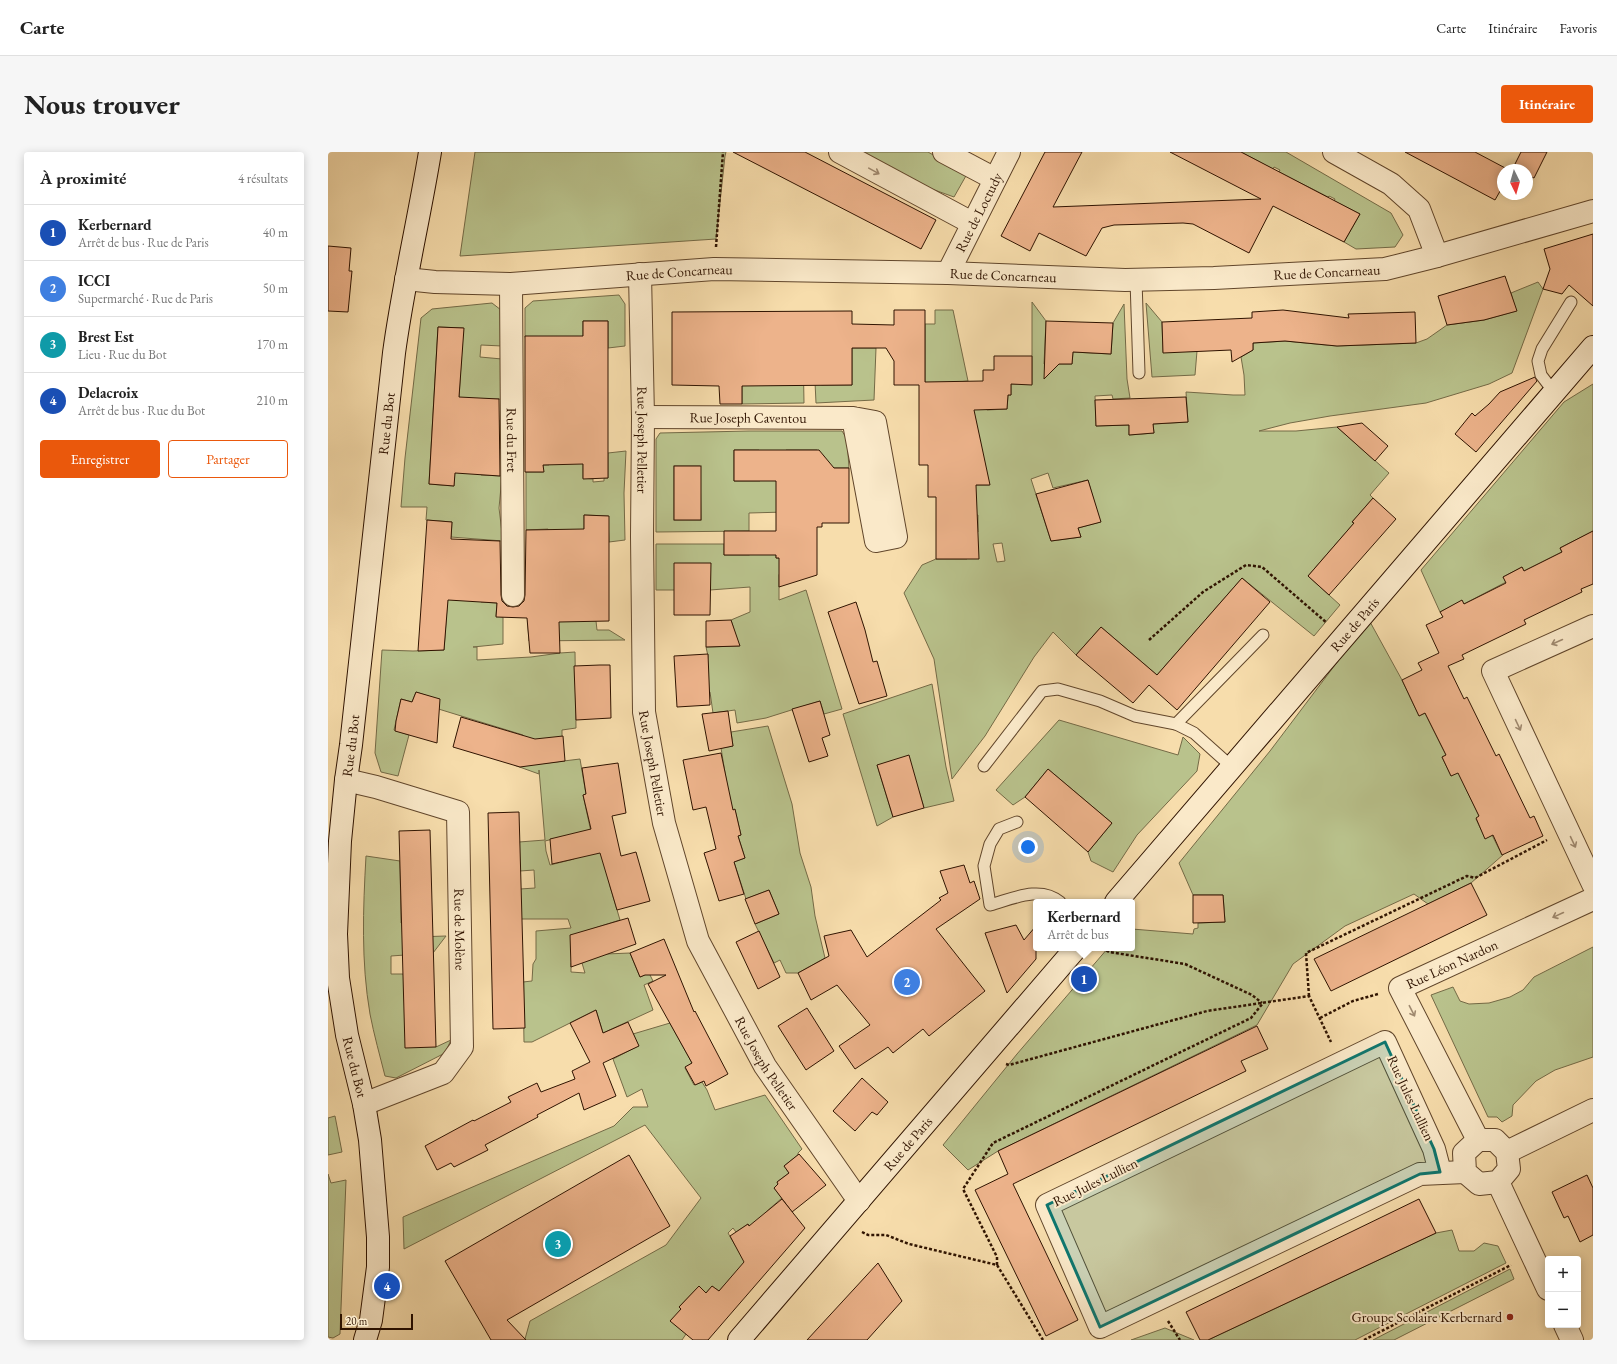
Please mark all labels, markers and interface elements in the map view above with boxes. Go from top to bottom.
text: Carte [20,15,64,40]
text: Carte [1436,19,1466,37]
text: Itinéraire [1488,19,1538,37]
text: Favoris [1560,19,1597,37]
button: Itinéraire [1501,85,1593,123]
text: Nous trouver [24,86,180,122]
north arrow [1497,164,1533,200]
text: À proximité [40,167,126,189]
one-way arrow [868,167,880,175]
street label: Rue de Loctudy [951,169,1007,255]
text: 4 résultats [238,170,288,187]
text: Kerbernard [78,215,152,234]
text: 1 [50,224,56,241]
text: 40 m [263,224,288,241]
text: Arrêt de bus · Rue de Paris [78,234,209,251]
street label: Rue de Concarneau [625,260,734,284]
street label: Rue de Concarneau [1273,260,1381,284]
street label: Rue de Concarneau [949,264,1058,286]
text: ICCI [78,271,110,290]
text: 2 [50,280,56,297]
text: 50 m [263,280,288,297]
text: Supermarché · Rue de Paris [78,290,213,307]
text: Brest Est [78,327,134,346]
text: 3 [50,336,56,353]
text: 170 m [257,336,288,353]
text: Lieu · Rue du Bot [78,346,166,363]
text: Delacroix [78,383,138,402]
street label: Rue Joseph Pelletier [633,386,652,494]
street label: Rue du Bot [374,391,399,456]
text: 4 [50,392,56,409]
text: 210 m [257,392,288,409]
text: Arrêt de bus · Rue du Bot [78,402,205,419]
street label: Rue du Fret [503,408,521,473]
street label: Rue Joseph Caventou [689,408,807,427]
button: Enregistrer [40,440,160,478]
button: Partager [168,440,288,478]
street label: Rue de Paris [1326,593,1383,655]
one-way arrow [1552,639,1564,646]
street label: Rue Joseph Pelletier [635,709,672,818]
street label: Rue du Bot [338,713,363,778]
one-way arrow [1515,718,1522,730]
one-way arrow [1570,836,1577,848]
your location [1018,837,1038,857]
street label: Rue de Molène [450,888,470,971]
popup [1033,899,1135,951]
text: Kerbernard [1047,907,1121,926]
one-way arrow [1552,912,1564,919]
text: Arrêt de bus [1047,926,1109,943]
street label: Rue Léon Nardon [1403,935,1501,993]
pin: 1 [1071,964,1097,994]
pin: 2 [894,967,920,997]
one-way arrow [1409,1005,1416,1017]
street label: Rue Joseph Pelletier [731,1013,802,1114]
street label: Rue du Bot [339,1035,371,1100]
street label: Rue Jules Lullien [1383,1052,1439,1144]
street label: Rue de Paris [879,1112,937,1175]
street label: Rue Jules Lullien [1049,1153,1141,1210]
pin: 3 [545,1229,571,1259]
map controls [1545,1256,1581,1328]
button: + [1545,1256,1581,1292]
pin: 4 [374,1271,400,1301]
button: − [1545,1292,1581,1328]
place label: Groupe Scolaire Kerbernard [1352,1308,1503,1326]
scale bar [340,1312,413,1331]
marker: Groupe Scolaire Kerbernard [1505,1312,1515,1322]
text: 20 m [346,1314,367,1328]

